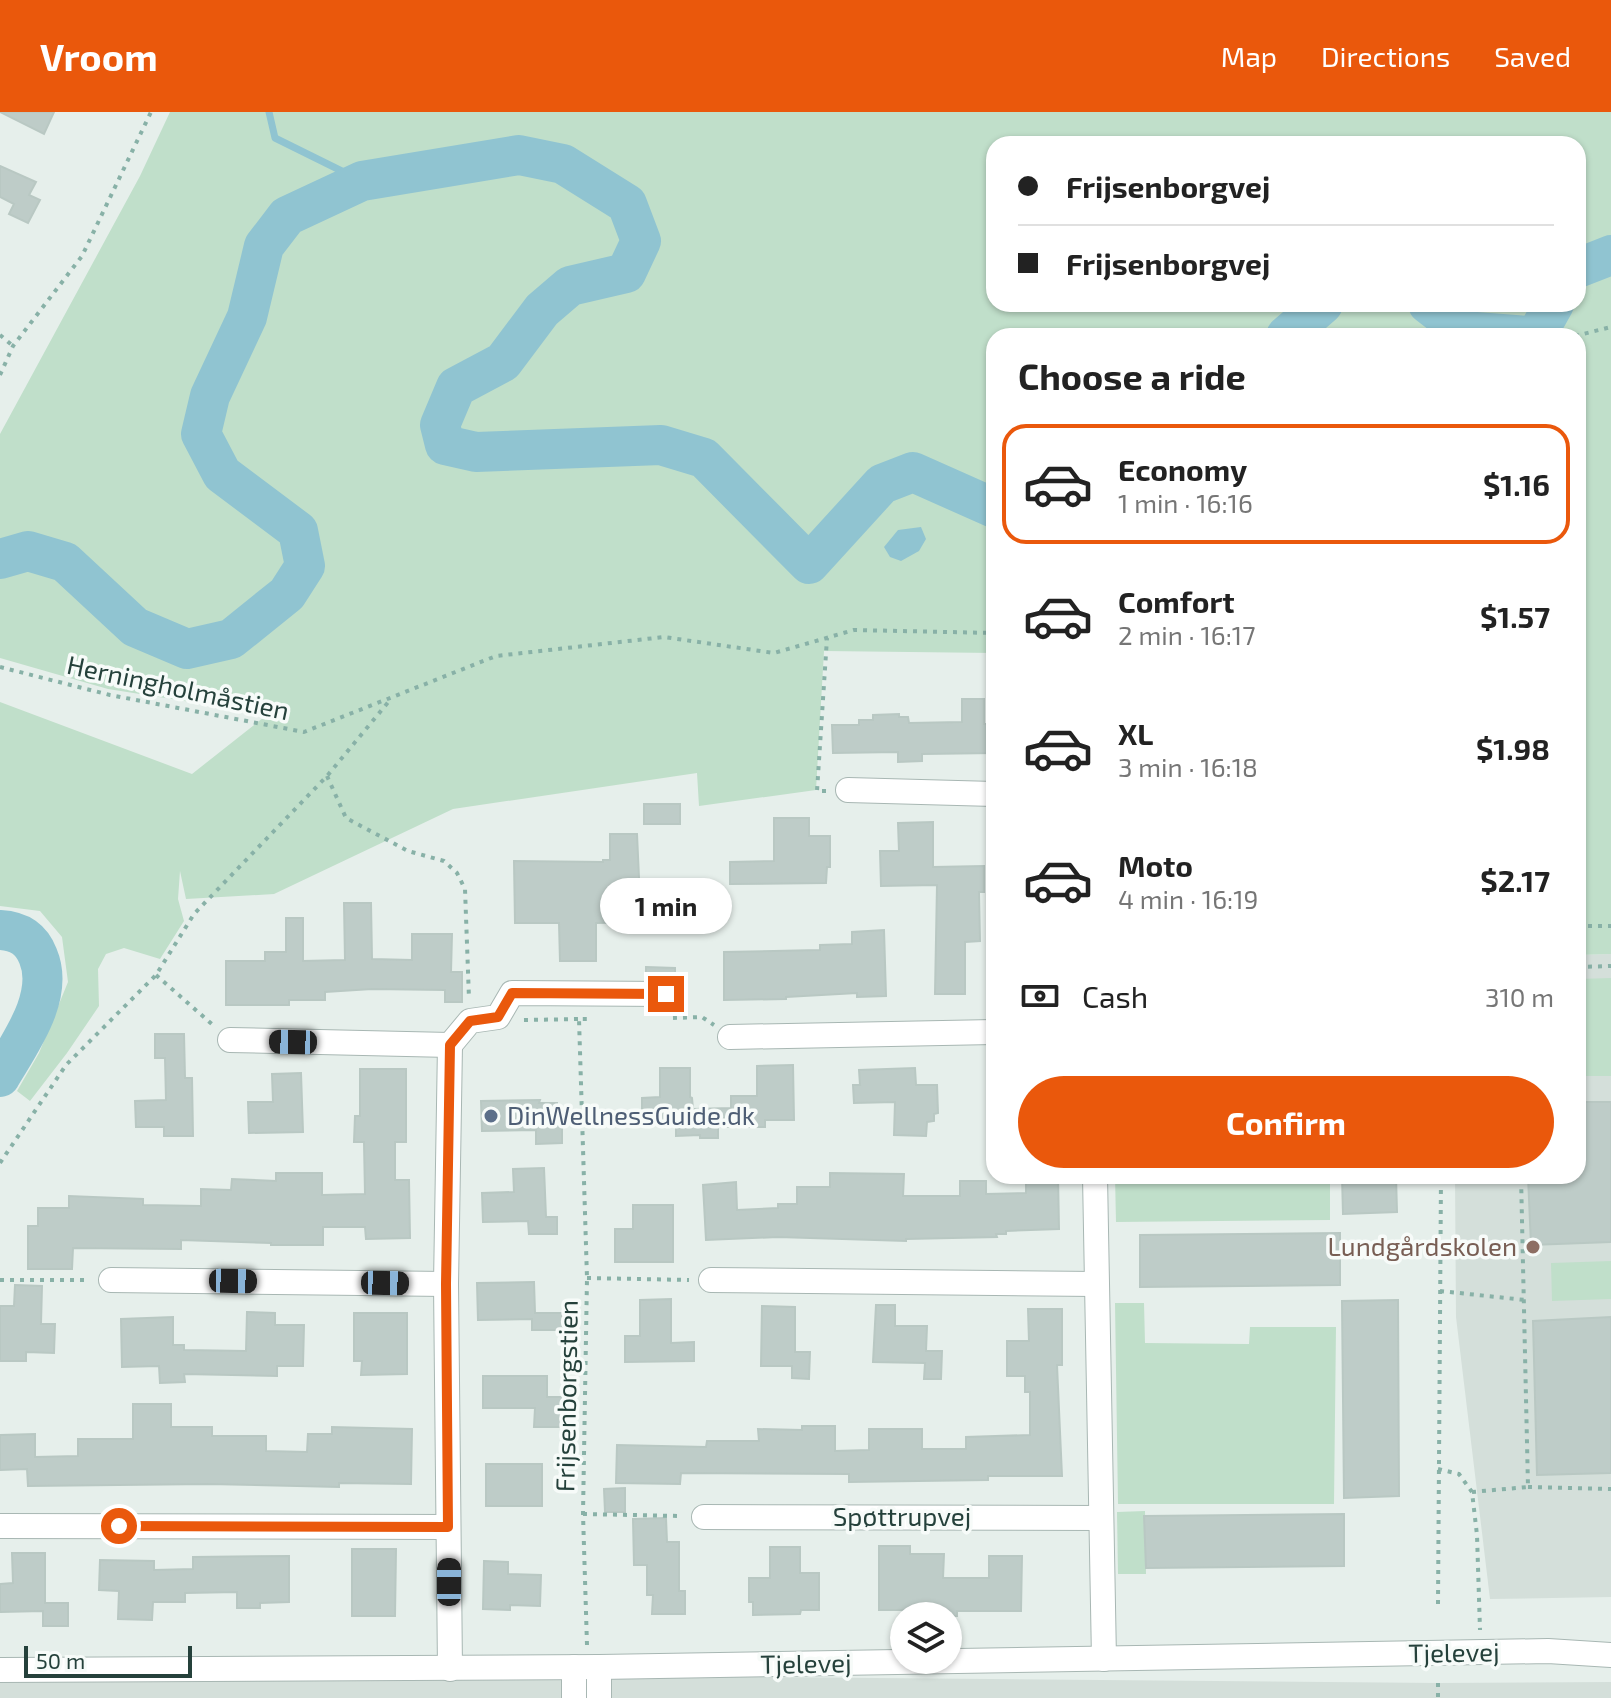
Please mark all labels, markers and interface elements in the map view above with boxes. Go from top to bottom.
text: Vroom [40,33,158,79]
text: Map [1221,39,1277,73]
text: Directions [1321,39,1450,73]
text: Saved [1494,39,1571,73]
text: Frijsenborgvej [1066,168,1270,204]
text: Frijsenborgvej [1066,245,1270,281]
text: Choose a ride [1018,354,1246,397]
icon: car [1022,448,1094,520]
text: Economy [1118,451,1247,487]
text: $1.16 [1483,466,1550,502]
text: 1 min · 16:16 [1118,487,1253,518]
icon: car [1022,580,1094,652]
text: Comfort [1118,583,1235,619]
text: $1.57 [1480,598,1550,634]
text: 2 min · 16:17 [1118,619,1256,650]
street label: Herningholmåstien [64,648,292,725]
icon: car [1022,712,1094,784]
text: XL [1118,715,1153,751]
text: $1.98 [1476,730,1550,766]
text: 3 min · 16:18 [1118,751,1258,782]
icon: car [1022,844,1094,916]
text: Moto [1118,847,1193,883]
text: $2.17 [1480,862,1550,898]
callout: 1 min [600,878,732,934]
text: 4 min · 16:19 [1118,883,1258,914]
text: 1 min [635,890,697,921]
icon: cash [1018,974,1062,1018]
route end [648,976,684,1012]
text: Cash [1082,978,1148,1014]
text: 310 m [1485,981,1554,1012]
car [269,1030,317,1054]
button: Confirm [1018,1076,1554,1168]
place label: DinWellnessGuide.dk [507,1099,755,1130]
marker: DinWellnessGuide.dk [482,1107,500,1125]
place label: Lundgårdskolen [1327,1230,1517,1261]
marker: Lundgårdskolen [1524,1238,1542,1256]
car [209,1269,257,1293]
car [361,1271,409,1295]
street label: Frijsenborgstien [548,1300,583,1492]
street label: Spøttrupvej [833,1500,971,1531]
route start [101,1508,137,1544]
car [437,1558,461,1606]
map controls [890,1602,962,1674]
button: layers [890,1602,962,1674]
street label: Tjelevej [1408,1635,1500,1668]
scale bar [24,1642,192,1678]
street label: Tjelevej [760,1646,852,1679]
text: 50 m [36,1647,85,1673]

